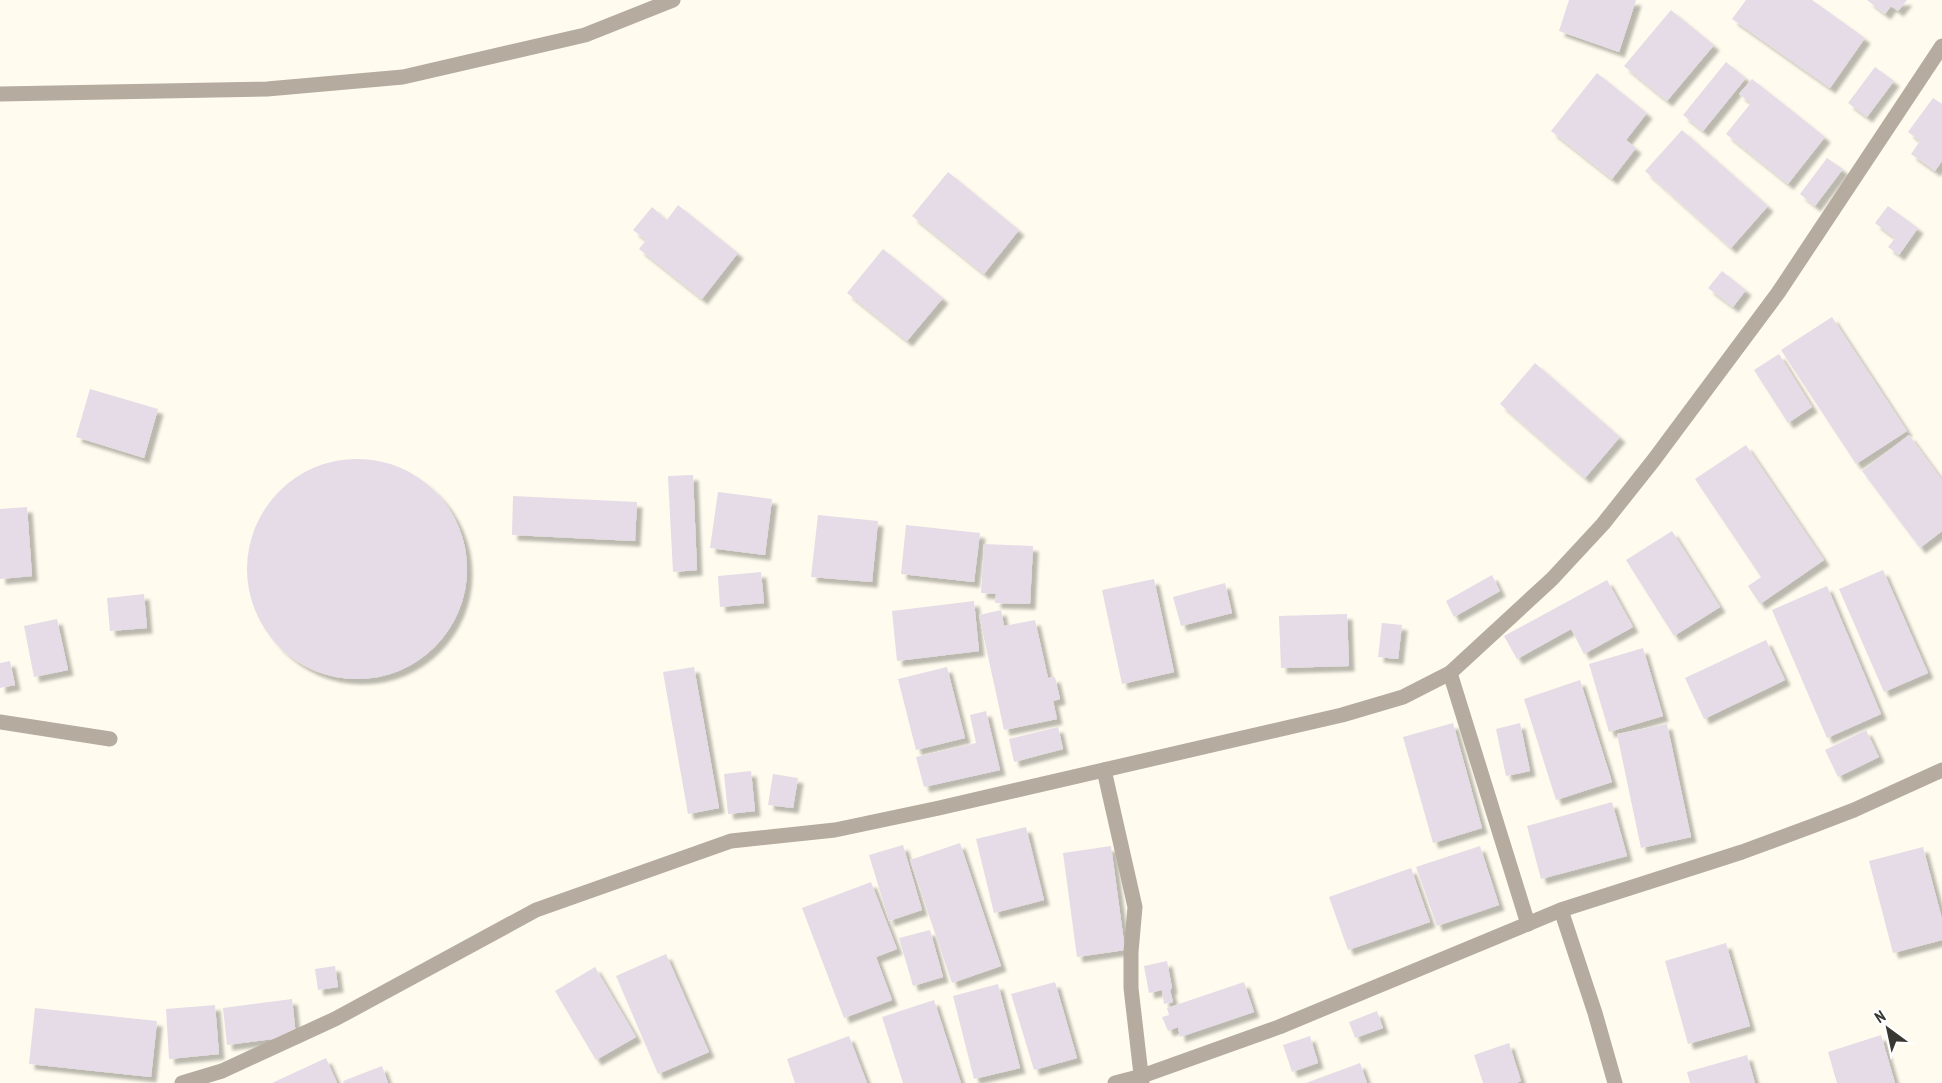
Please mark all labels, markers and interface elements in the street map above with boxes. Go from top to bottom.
north arrow [1858,999,1918,1059]
text: N [1871,1006,1889,1027]

